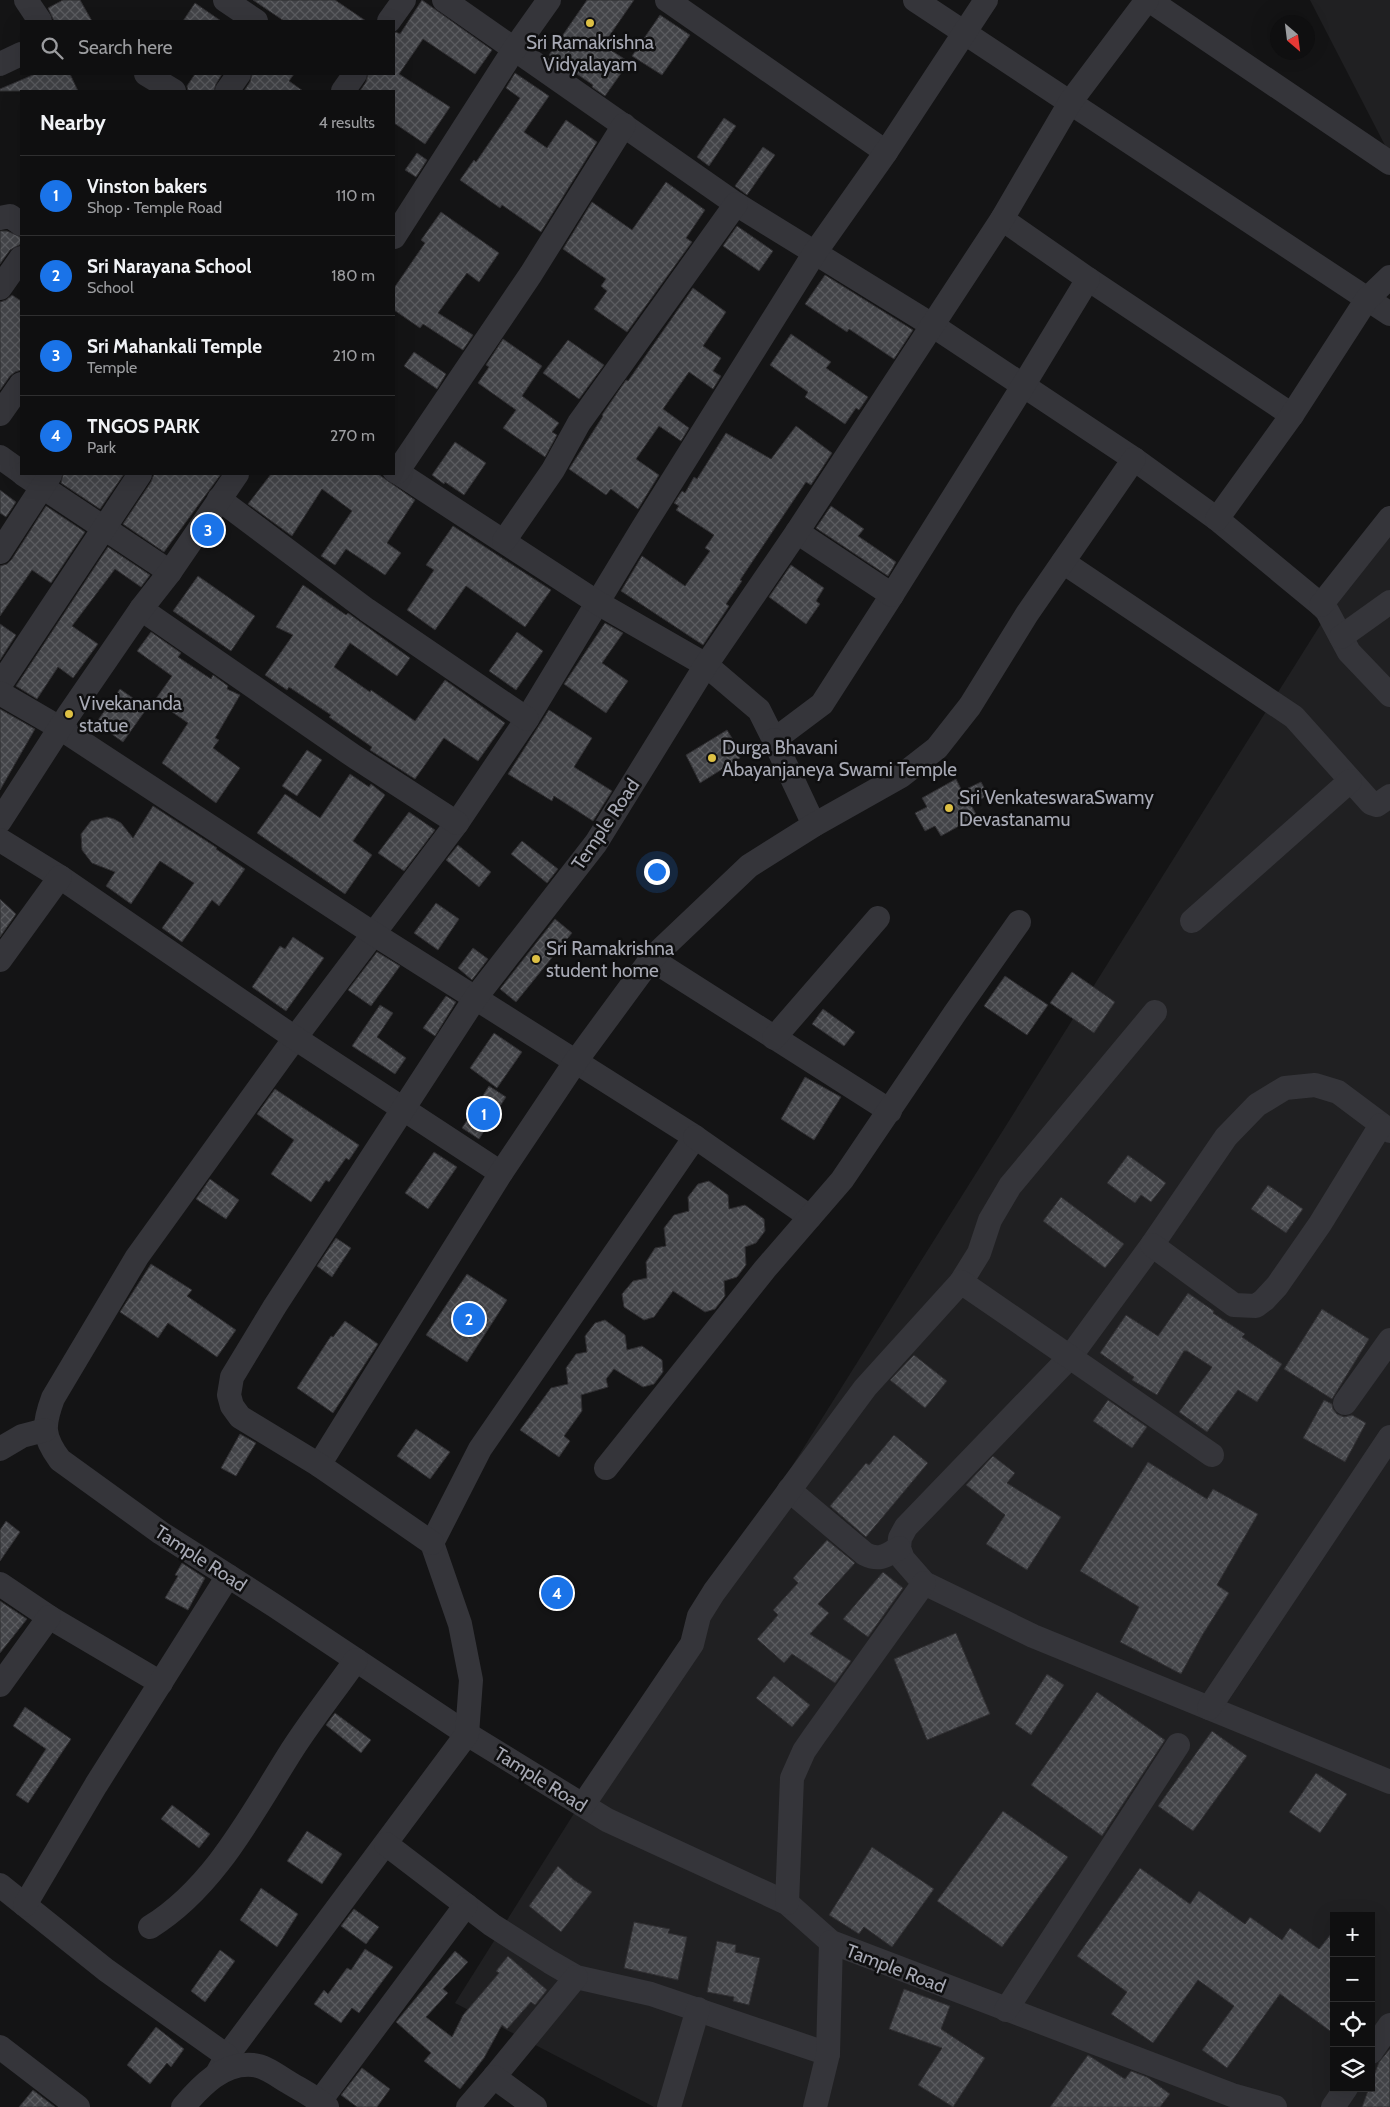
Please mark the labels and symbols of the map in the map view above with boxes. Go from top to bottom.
north arrow [1270,15,1315,60]
marker: Sri Ramakrishna Vidyalayam [584,17,596,29]
place label: Sri Ramakrishna Vidyalayam [526,31,654,76]
pin: 3 [192,511,224,549]
place label: Vivekananda statue [79,692,182,737]
marker: Vivekananda statue [63,708,75,720]
place label: Durga Bhavani Abayanjaneya Swami Temple [722,736,957,781]
marker: Durga Bhavani Abayanjaneya Swami Temple [706,752,718,764]
street label: Temple Road [566,774,644,874]
place label: Sri VenkateswaraSwamy Devastanamu [959,786,1154,831]
marker: Sri VenkateswaraSwamy Devastanamu [943,802,955,814]
your location [644,859,670,885]
place label: Sri Ramakrishna student home [546,937,674,982]
marker: Sri Ramakrishna student home [530,953,542,965]
pin: 1 [468,1095,500,1133]
pin: 2 [453,1300,485,1338]
street label: Tample Road [150,1520,251,1597]
pin: 4 [541,1574,573,1612]
street label: Tample Road [490,1742,591,1817]
street label: Tample Road [843,1939,949,1998]

